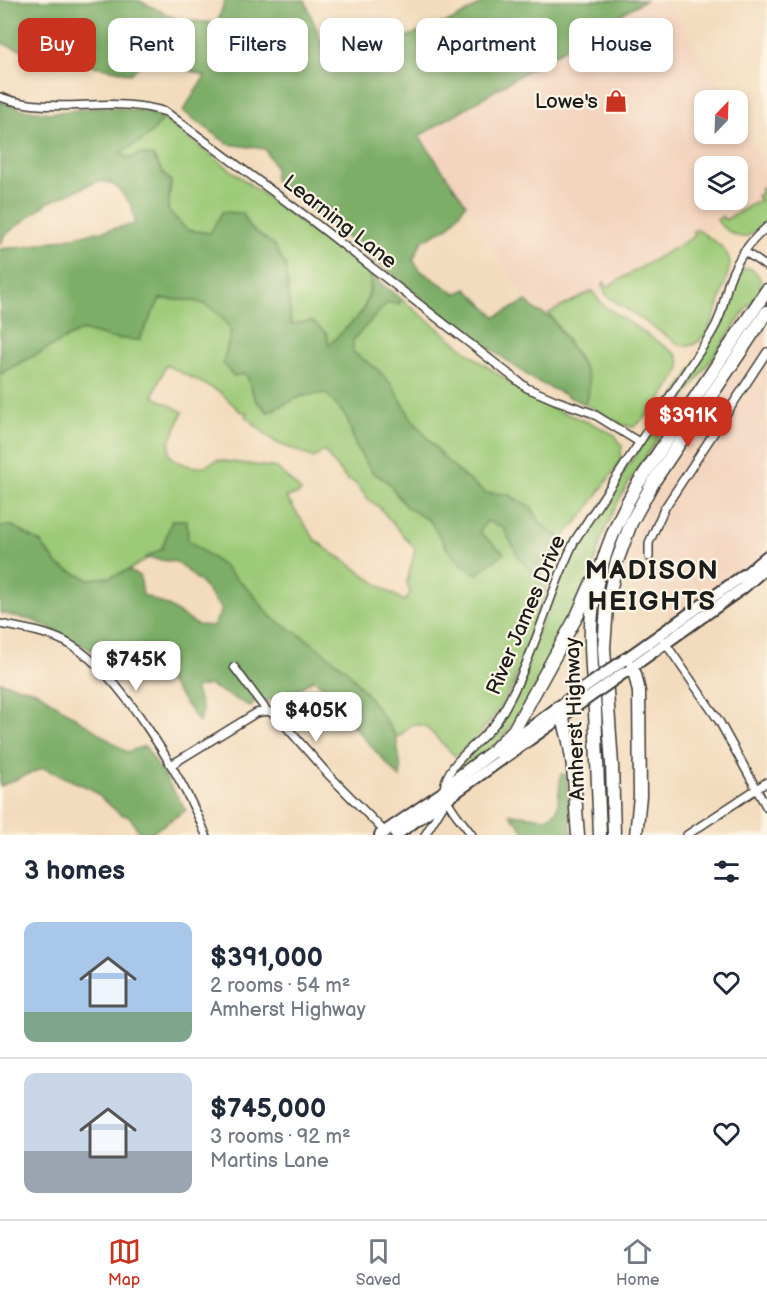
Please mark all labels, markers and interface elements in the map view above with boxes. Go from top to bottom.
chip: Buy [18,18,96,72]
chip: Rent [108,18,195,72]
chip: Filters [207,18,308,72]
chip: New [320,18,404,72]
chip: Apartment [416,18,557,72]
chip: House [569,18,673,72]
shop icon: Lowe's [603,88,629,114]
place label: Lowe's [535,89,598,114]
north arrow [694,90,748,144]
map controls [694,90,748,210]
button: layers [694,156,748,210]
street label: Learning Lane [278,170,402,274]
pin: $391K [646,397,730,448]
text: $391K [659,404,717,428]
street label: River James Drive [481,531,571,699]
district label: MADISON HEIGHTS [585,555,719,618]
street label: Amherst Highway [560,636,590,801]
pin: $745K [94,641,178,692]
text: $745K [105,648,167,672]
pin: $405K [274,692,358,743]
text: $405K [285,699,347,723]
icon: filters [710,855,743,888]
text: 3 homes [24,856,125,887]
text: $391,000 [210,943,323,974]
icon: home [72,946,144,1018]
icon: heart [710,966,743,999]
text: 2 rooms · 54 m² [210,974,350,998]
text: Amherst Highway [210,998,366,1022]
text: $745,000 [210,1094,326,1125]
icon: home [72,1097,144,1169]
icon: heart [710,1117,743,1150]
text: 3 rooms · 92 m² [210,1125,351,1149]
text: Martins Lane [210,1149,329,1173]
tab: Map [108,1235,141,1290]
tab: Saved [356,1235,401,1290]
tab: Home [616,1235,659,1290]

